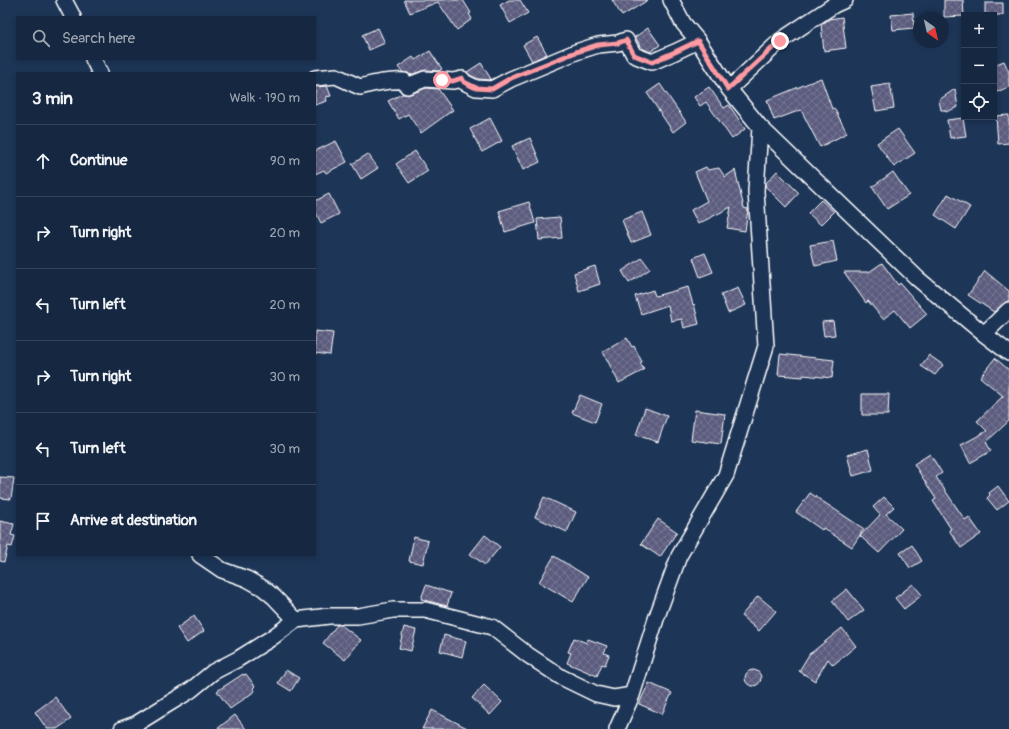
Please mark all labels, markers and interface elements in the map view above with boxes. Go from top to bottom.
north arrow [913,12,949,48]
map controls [961,12,997,120]
button: + [961,12,997,48]
search box [16,16,316,60]
icon: search [30,27,52,49]
text: Search here [62,29,135,48]
route end [771,32,789,50]
button: − [961,48,997,84]
route start [433,71,451,89]
button: locate [961,84,997,120]
text: 3 min [32,88,73,109]
text: Walk · 190 m [229,90,300,106]
icon: ahead [32,150,54,172]
text: Continue [70,151,128,170]
text: 90 m [270,153,300,169]
icon: right [32,222,54,244]
text: Turn right [70,223,131,242]
text: 20 m [269,225,300,241]
icon: left [32,294,54,316]
text: Turn left [70,295,126,314]
text: 20 m [269,297,300,313]
icon: right [32,366,54,388]
text: Turn right [70,367,131,386]
text: 30 m [270,369,300,385]
icon: left [32,438,54,460]
text: Turn left [70,439,126,458]
text: 30 m [270,441,300,457]
icon: arrive [32,510,54,532]
text: Arrive at destination [70,511,197,530]

